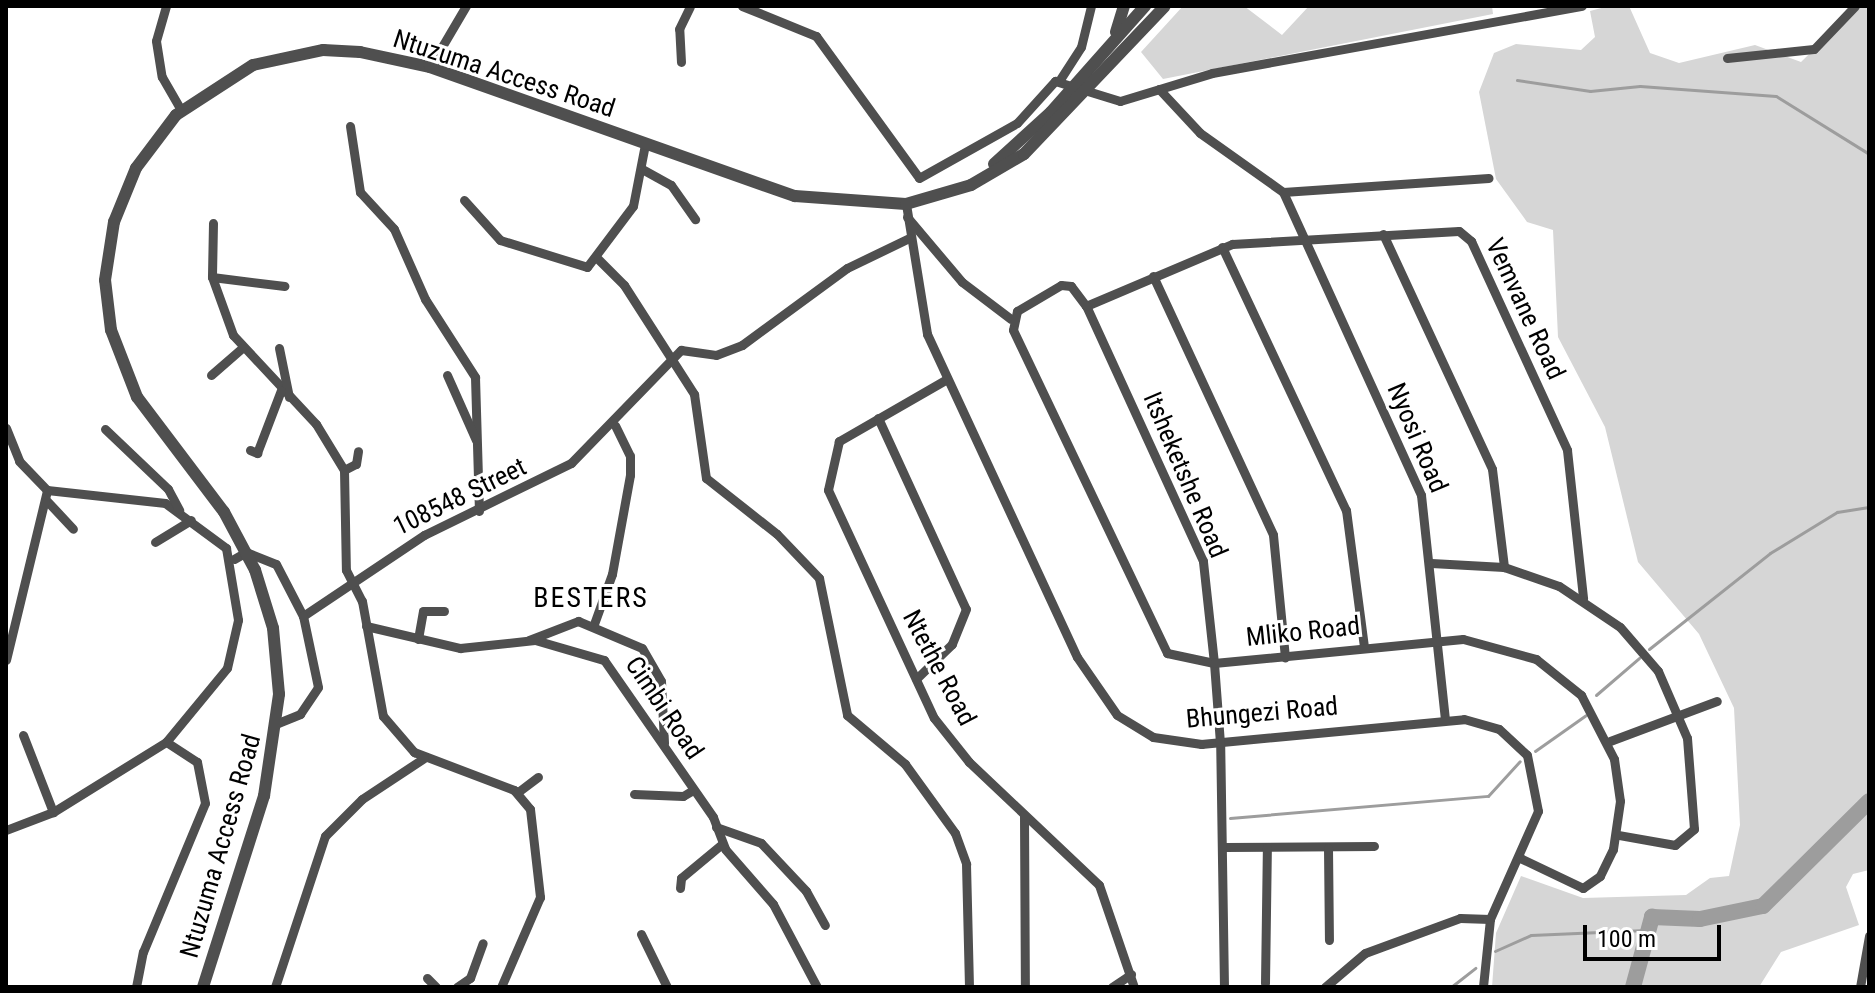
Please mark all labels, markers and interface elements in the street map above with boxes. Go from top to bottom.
street label: Ntuzuma Access Road [389,23,619,125]
street label: Vemvane Road [1479,233,1571,385]
street label: Nyosi Road [1380,379,1454,497]
street label: Itsheketshe Road [1136,387,1234,563]
street label: 108548 Street [388,451,532,543]
district label: BESTERS [533,581,649,615]
street label: Ntethe Road [896,605,982,731]
street label: Mliko Road [1244,611,1362,653]
street label: Cimbi Road [618,651,710,765]
street label: Bhungezi Road [1185,691,1339,735]
street label: Ntuzuma Access Road [174,730,268,962]
scale bar [1587,909,1725,959]
text: 100 m [1597,925,1656,953]

